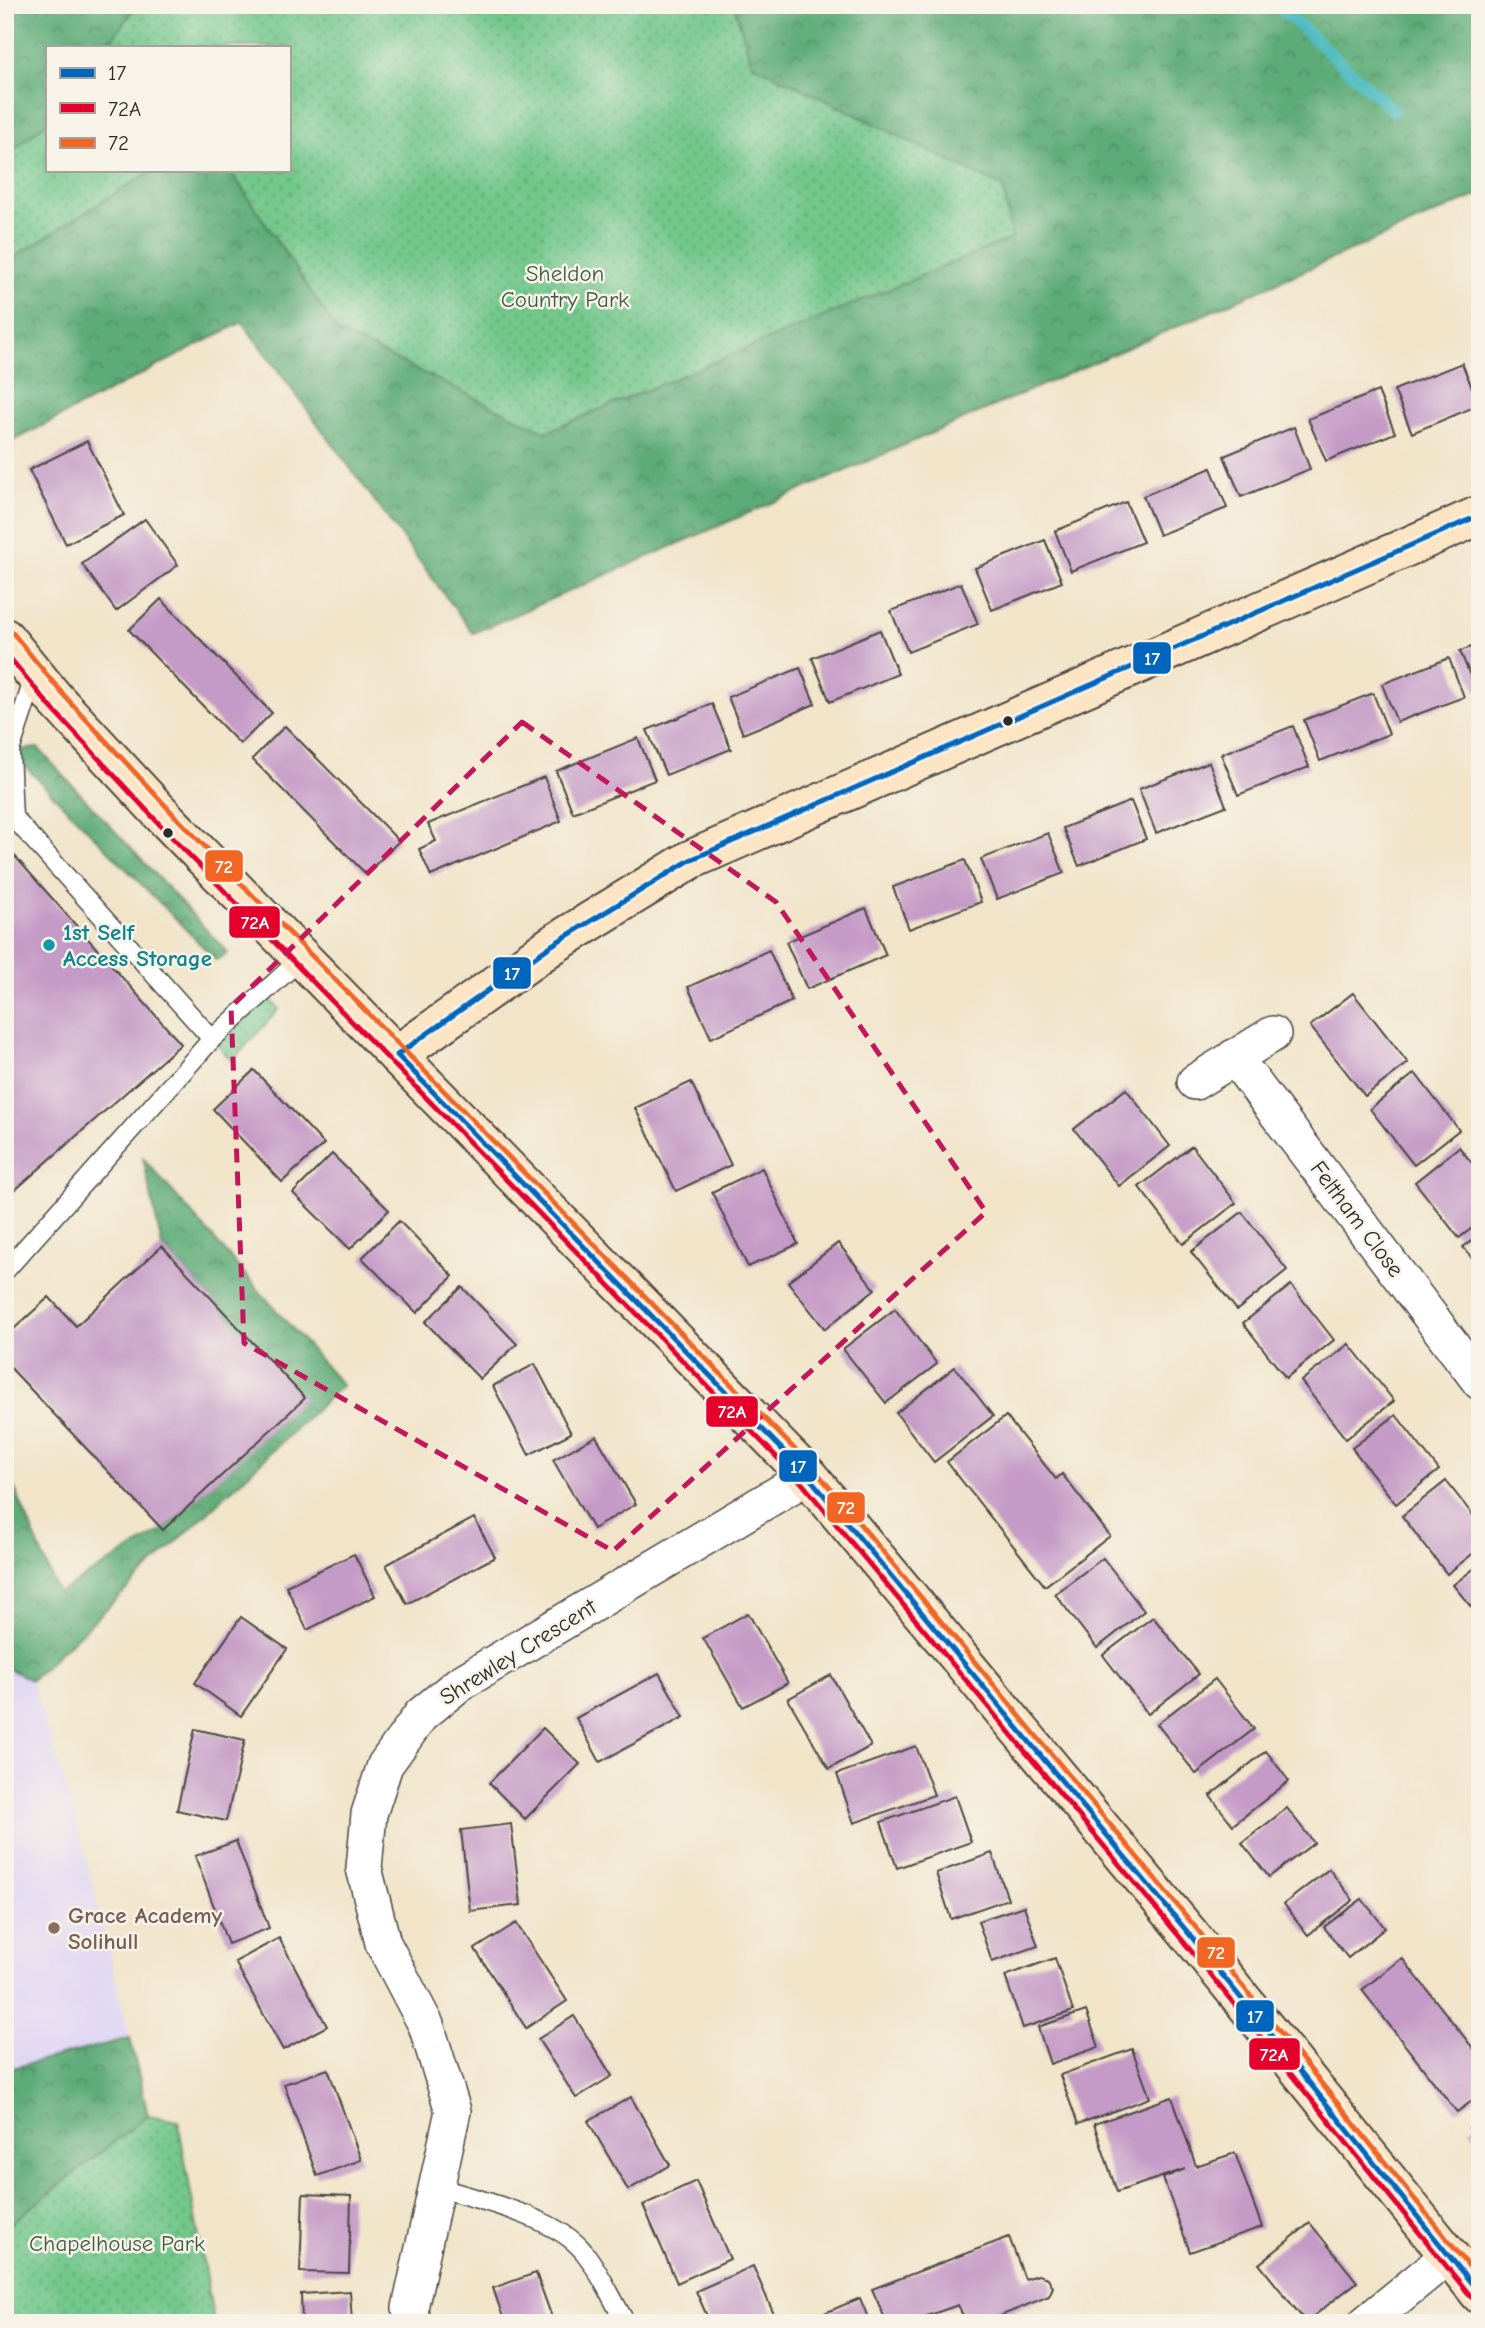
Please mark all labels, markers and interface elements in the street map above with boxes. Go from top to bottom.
legend [46,46,290,172]
text: 17 [108,61,126,85]
text: 72A [108,97,141,121]
text: 72 [108,131,129,155]
park label: Sheldon Country Park [501,260,629,313]
line badge: 17 [1132,641,1172,675]
text: 17 [1144,648,1160,670]
unlabelled marker [1001,714,1015,728]
unlabelled marker [161,826,175,840]
line badge: 72 [204,849,244,883]
text: 72 [215,856,233,878]
line badge: 72A [228,905,281,939]
text: 72A [241,912,270,934]
place label: 1st Self Access Storage [63,919,212,972]
marker: 1st Self Access Storage [41,937,57,953]
line badge: 17 [492,956,532,990]
text: 17 [504,963,520,985]
street label: Feltham Close [1305,1156,1409,1282]
line badge: 72A [705,1395,759,1428]
text: 72A [718,1401,747,1423]
line badge: 17 [778,1449,818,1483]
text: 17 [790,1456,806,1478]
line badge: 72 [826,1491,866,1524]
text: 72 [837,1497,855,1519]
street label: Shrewley Crescent [435,1592,602,1711]
place label: Grace Academy Solihull [68,1902,223,1955]
marker: Grace Academy Solihull [46,1920,62,1936]
line badge: 72 [1196,1936,1236,1969]
text: 72 [1207,1942,1225,1964]
line badge: 17 [1235,1999,1275,2033]
text: 17 [1247,2006,1263,2028]
line badge: 72A [1248,2037,1301,2071]
text: 72A [1260,2044,1289,2066]
park label: Chapelhouse Park [29,2230,205,2257]

